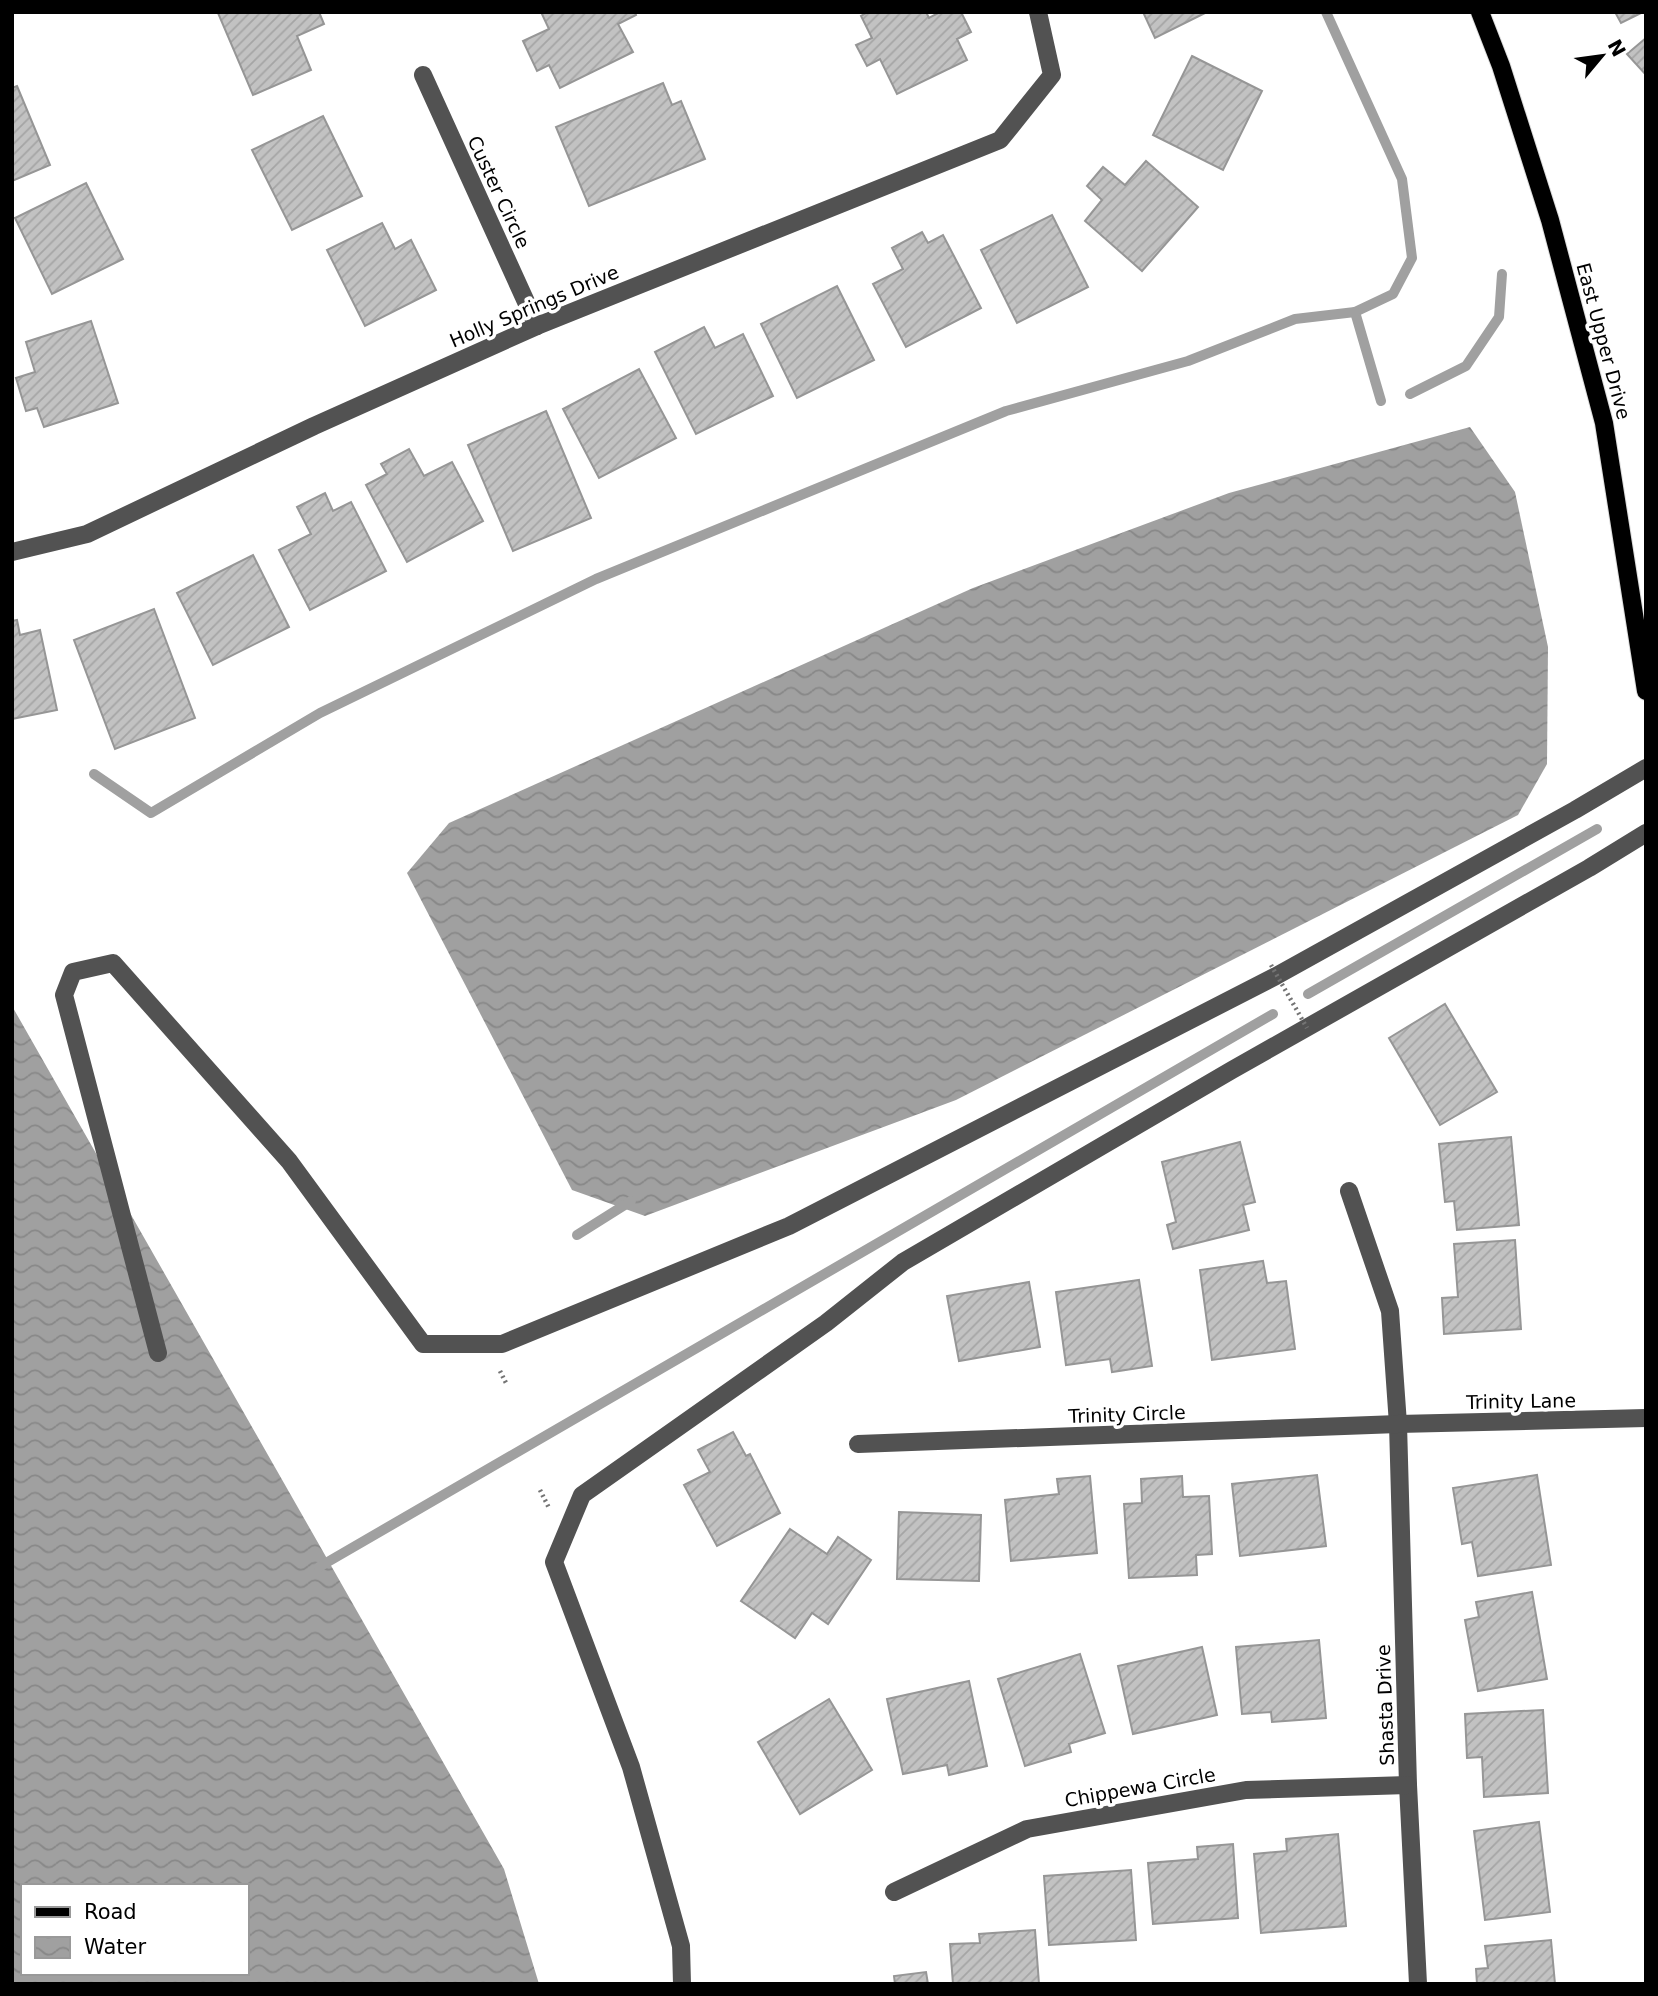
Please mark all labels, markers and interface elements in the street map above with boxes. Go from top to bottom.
north arrow [1567,21,1637,91]
text: N [1603,35,1630,60]
street label: Custer Circle [463,132,535,252]
street label: Holly Springs Drive [446,260,622,352]
street label: East Upper Drive [1573,260,1635,422]
street label: Trinity Lane [1465,1389,1576,1413]
street label: Trinity Circle [1067,1401,1186,1427]
street label: Shasta Drive [1372,1644,1398,1766]
street label: Chippewa Circle [1063,1763,1217,1811]
legend [21,1884,248,1975]
text: Road [84,1900,137,1924]
text: Water [84,1935,146,1959]

